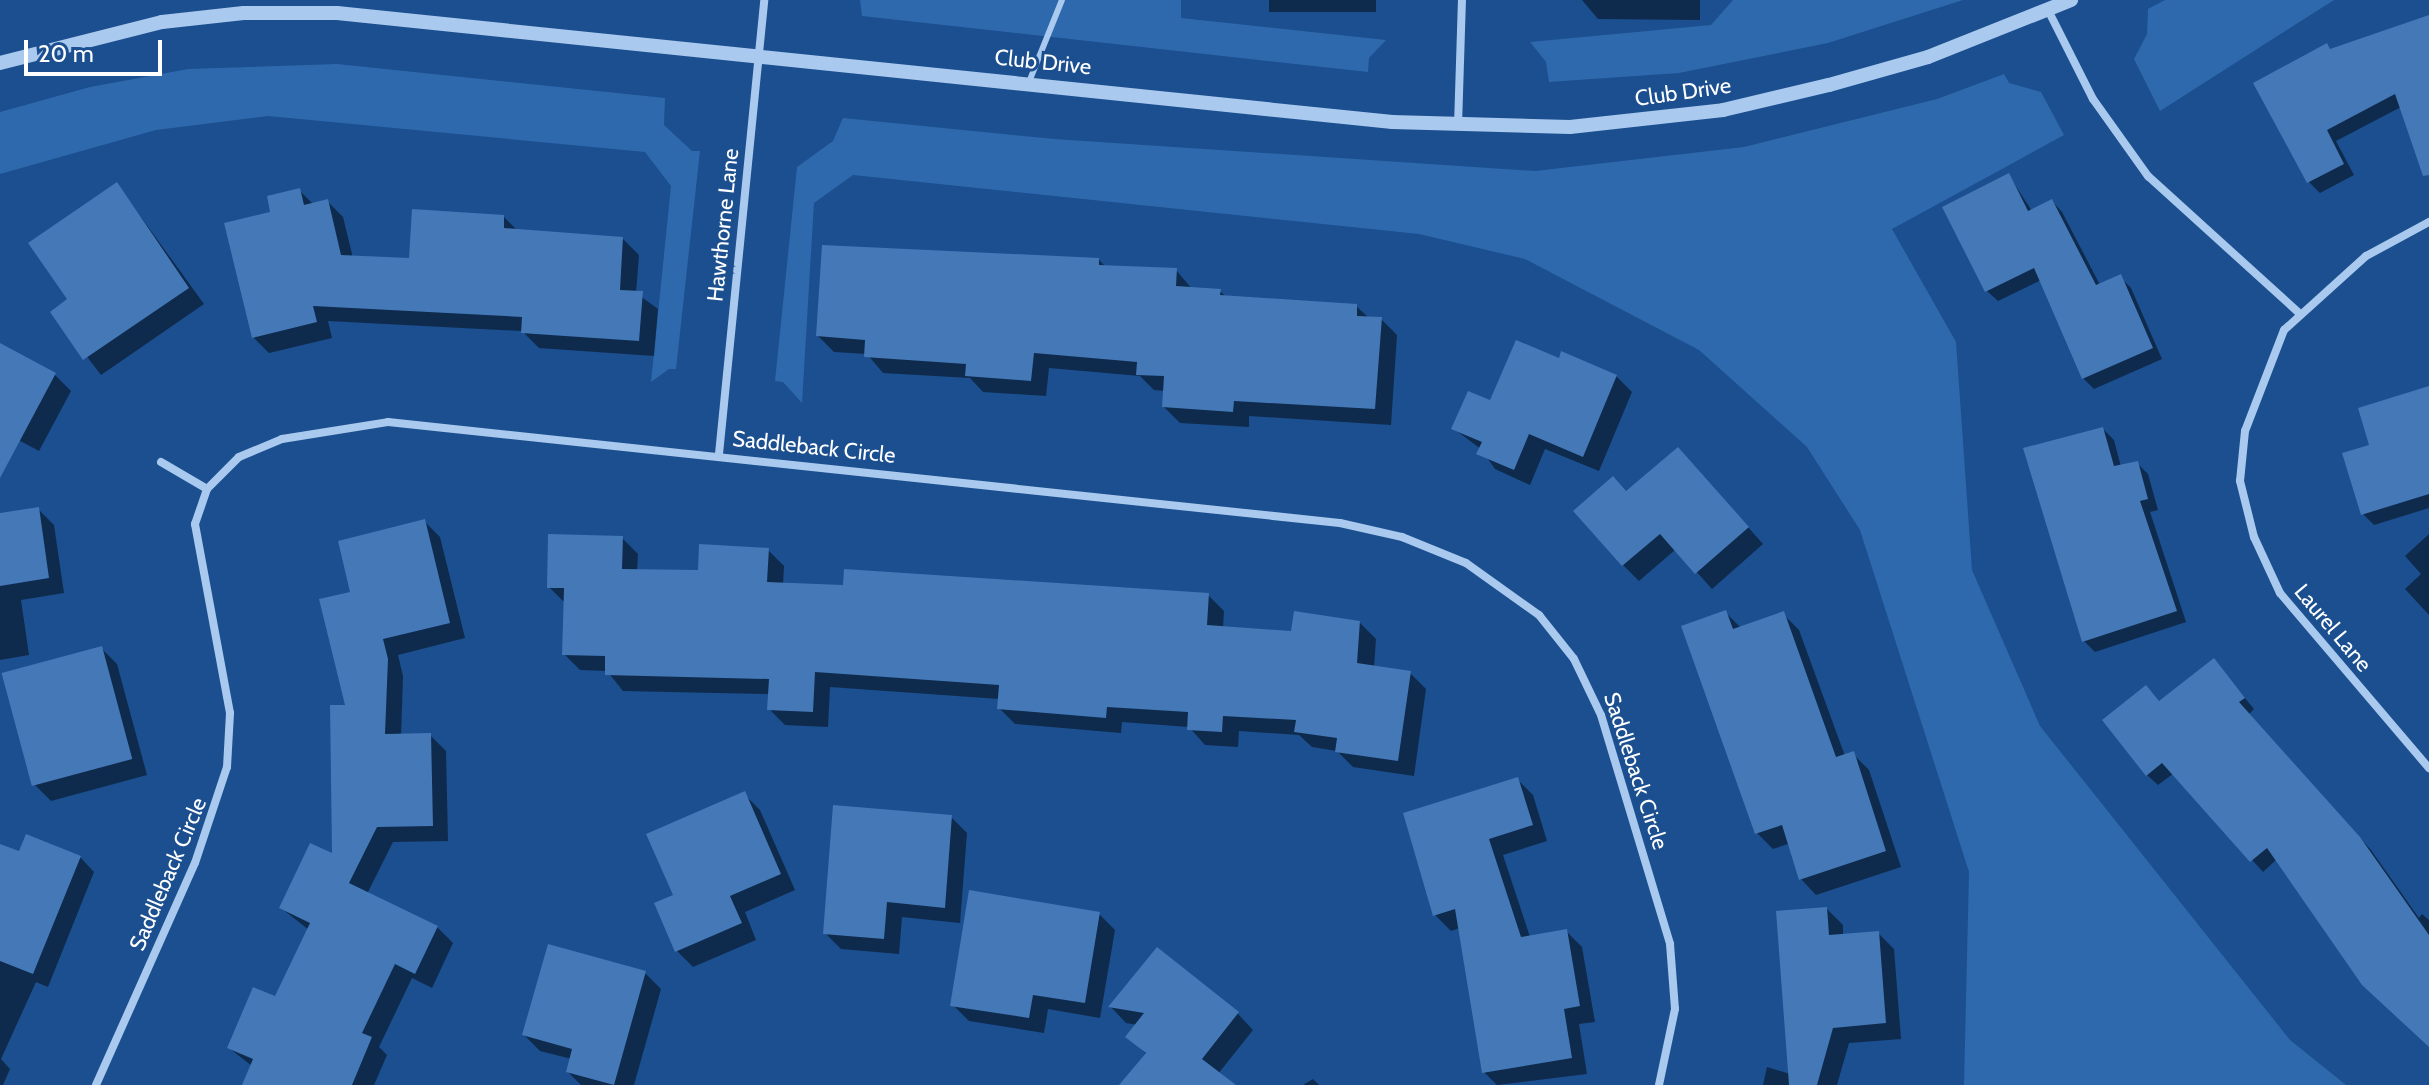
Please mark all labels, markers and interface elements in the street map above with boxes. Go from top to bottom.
scale bar [28,24,166,74]
text: 20 m [38,39,94,68]
street label: Club Drive [993,44,1093,80]
street label: Club Drive [1633,72,1733,112]
street label: Hawthorne Lane [702,147,744,303]
street label: Saddleback Circle [731,425,897,469]
street label: Laurel Lane [2289,579,2377,677]
street label: Saddleback Circle [1598,689,1674,853]
street label: Saddleback Circle [124,794,212,954]

